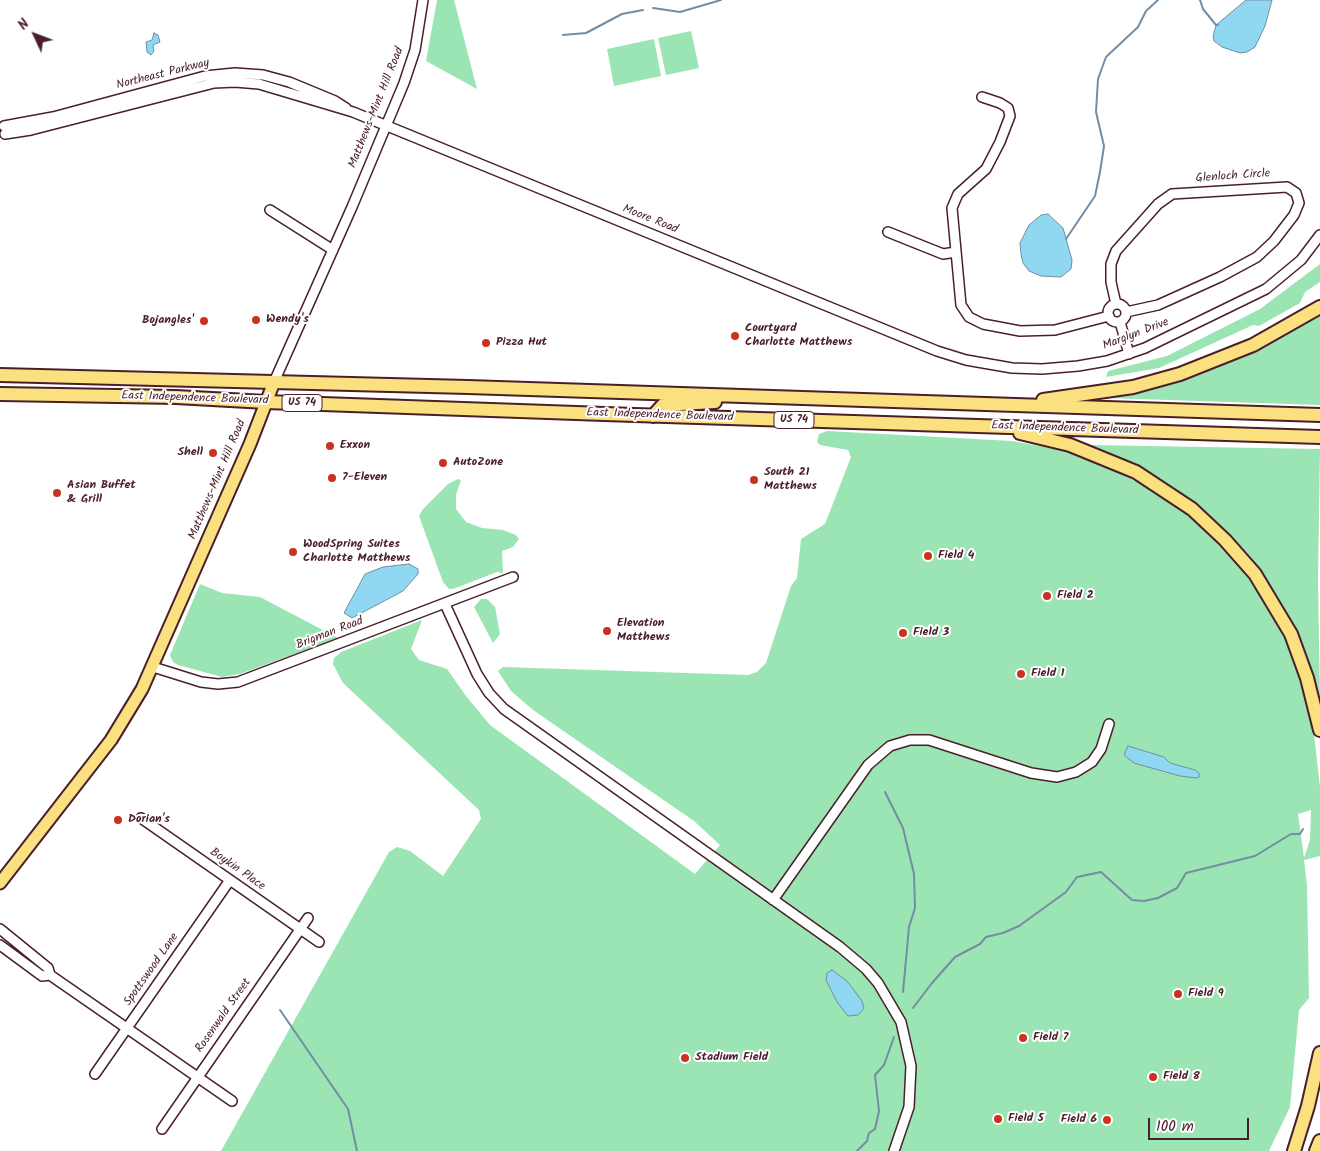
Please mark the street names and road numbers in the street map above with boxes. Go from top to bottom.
street label: Matthews-Mint Hill Road [346,46,408,170]
street label: Northeast Parkway [115,56,211,94]
street label: Glenloch Circle [1195,167,1271,187]
street label: Moore Road [620,202,680,238]
street label: Marglyn Drive [1101,316,1171,354]
street label: East Independence Boulevard [121,389,269,409]
road number: US 74 [282,394,322,412]
street label: East Independence Boulevard [586,406,734,426]
road number: US 74 [774,412,814,428]
street label: Matthews-Mint Hill Road [186,418,250,542]
street label: East Independence Boulevard [991,419,1139,439]
street label: Brigman Road [294,615,366,653]
street label: Boykin Place [207,846,267,894]
street label: Spottswood Lane [122,931,182,1009]
street label: Rosenwald Street [193,976,255,1056]

